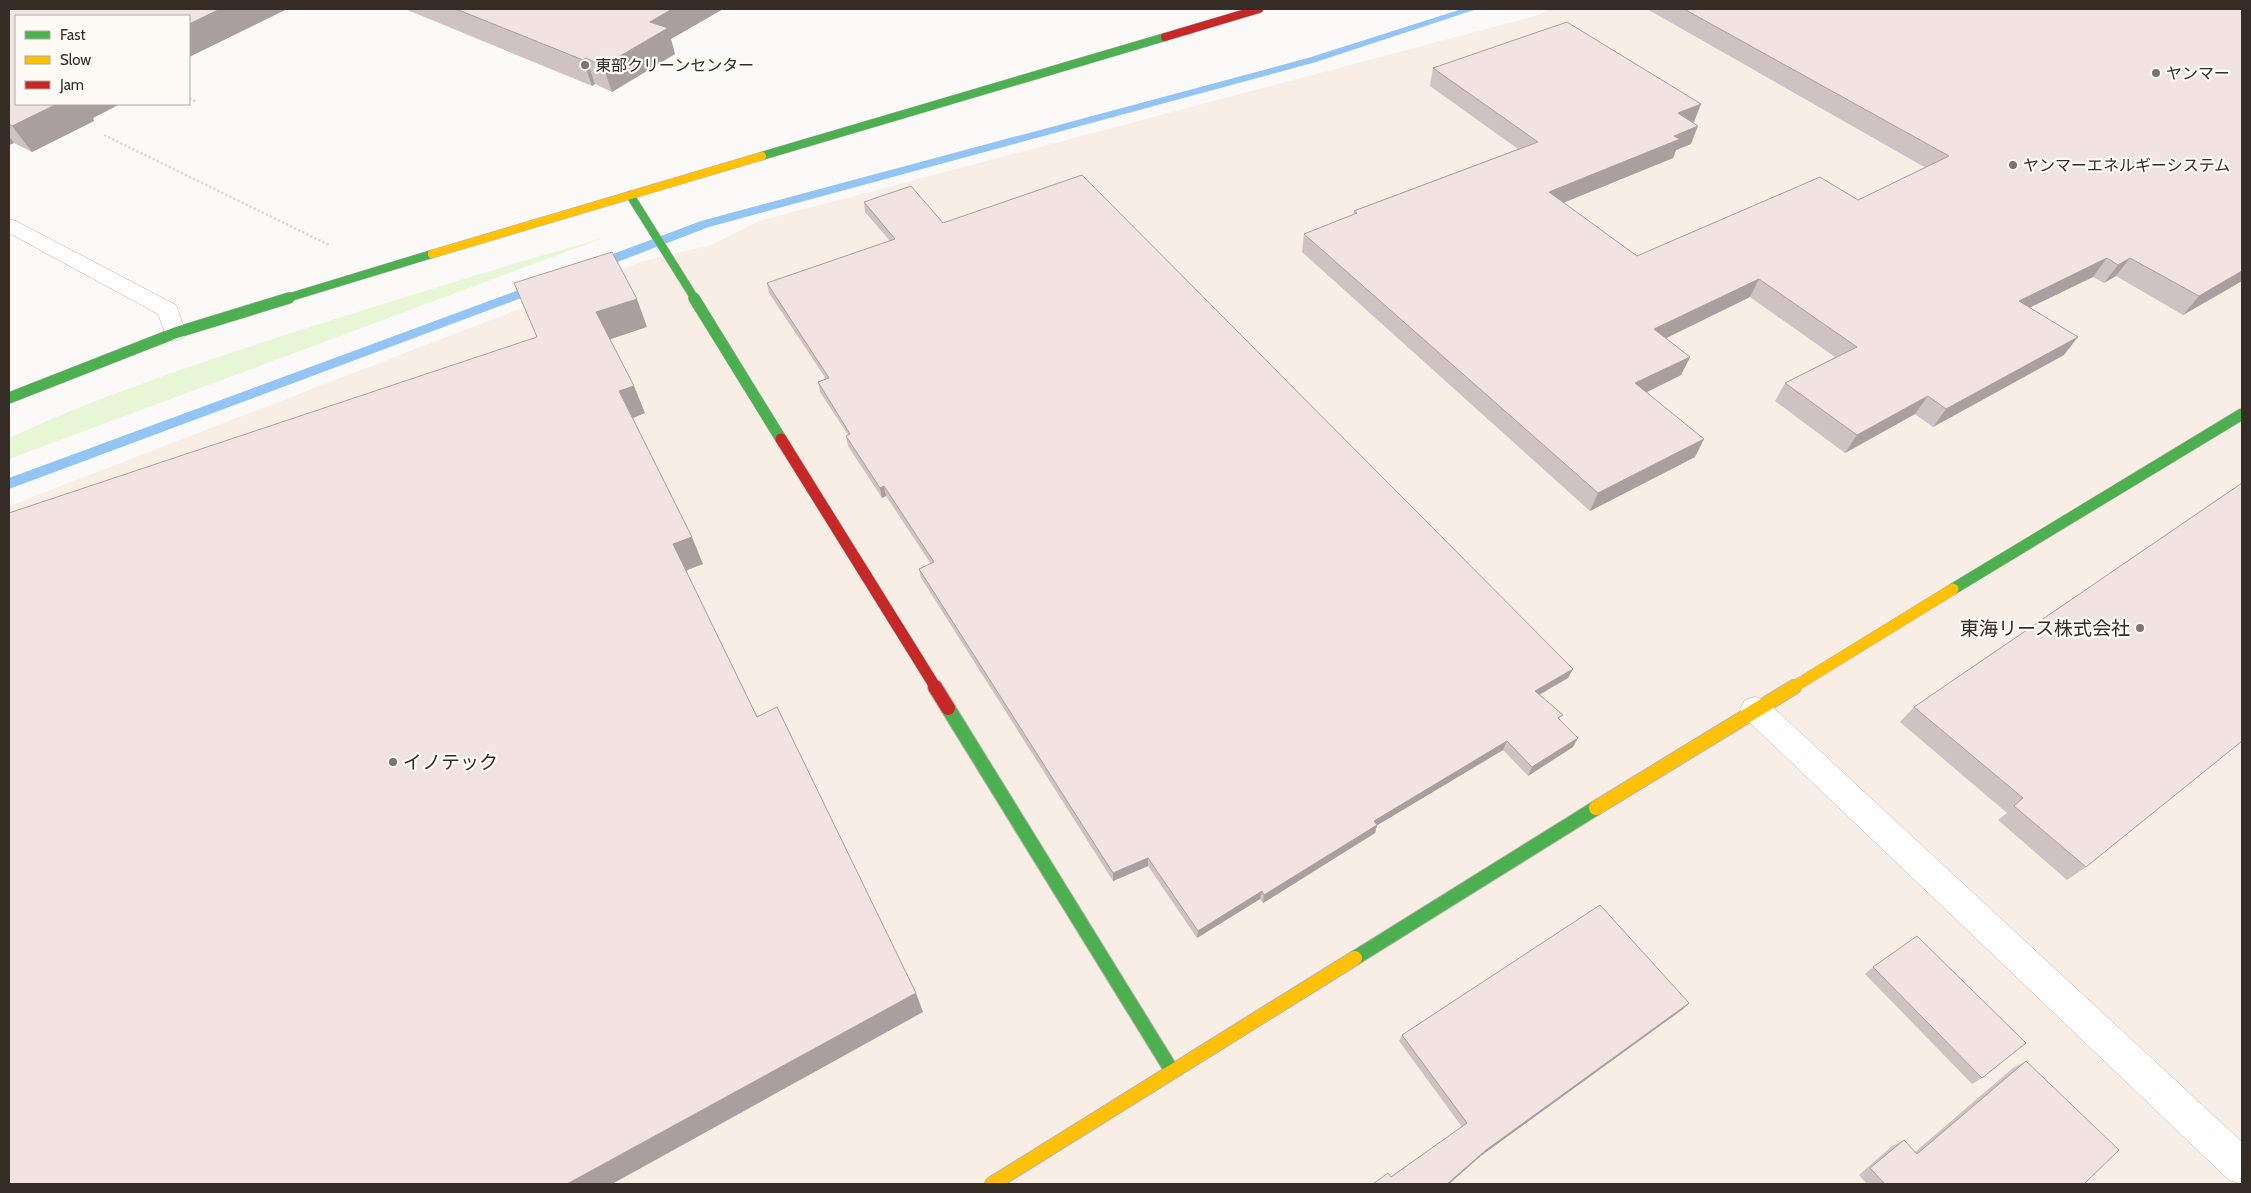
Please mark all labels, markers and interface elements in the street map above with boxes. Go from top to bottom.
legend [15,15,190,105]
text: Fast [60,26,85,44]
text: Slow [60,51,91,69]
place label: 東部クリーンセンター [595,56,754,75]
marker: 東部クリーンセンター [579,59,591,71]
place label: ヤンマー [2166,64,2230,83]
marker: ヤンマー [2150,67,2162,79]
text: Jam [59,76,84,94]
place label: ヤンマーエネルギーシステム [2023,156,2230,175]
marker: ヤンマーエネルギーシステム [2007,159,2019,171]
place label: 東海リース株式会社 [1960,617,2130,640]
marker: 東海リース株式会社 [2134,622,2146,634]
place label: イノテック [403,751,498,774]
marker: イノテック [387,756,399,768]

